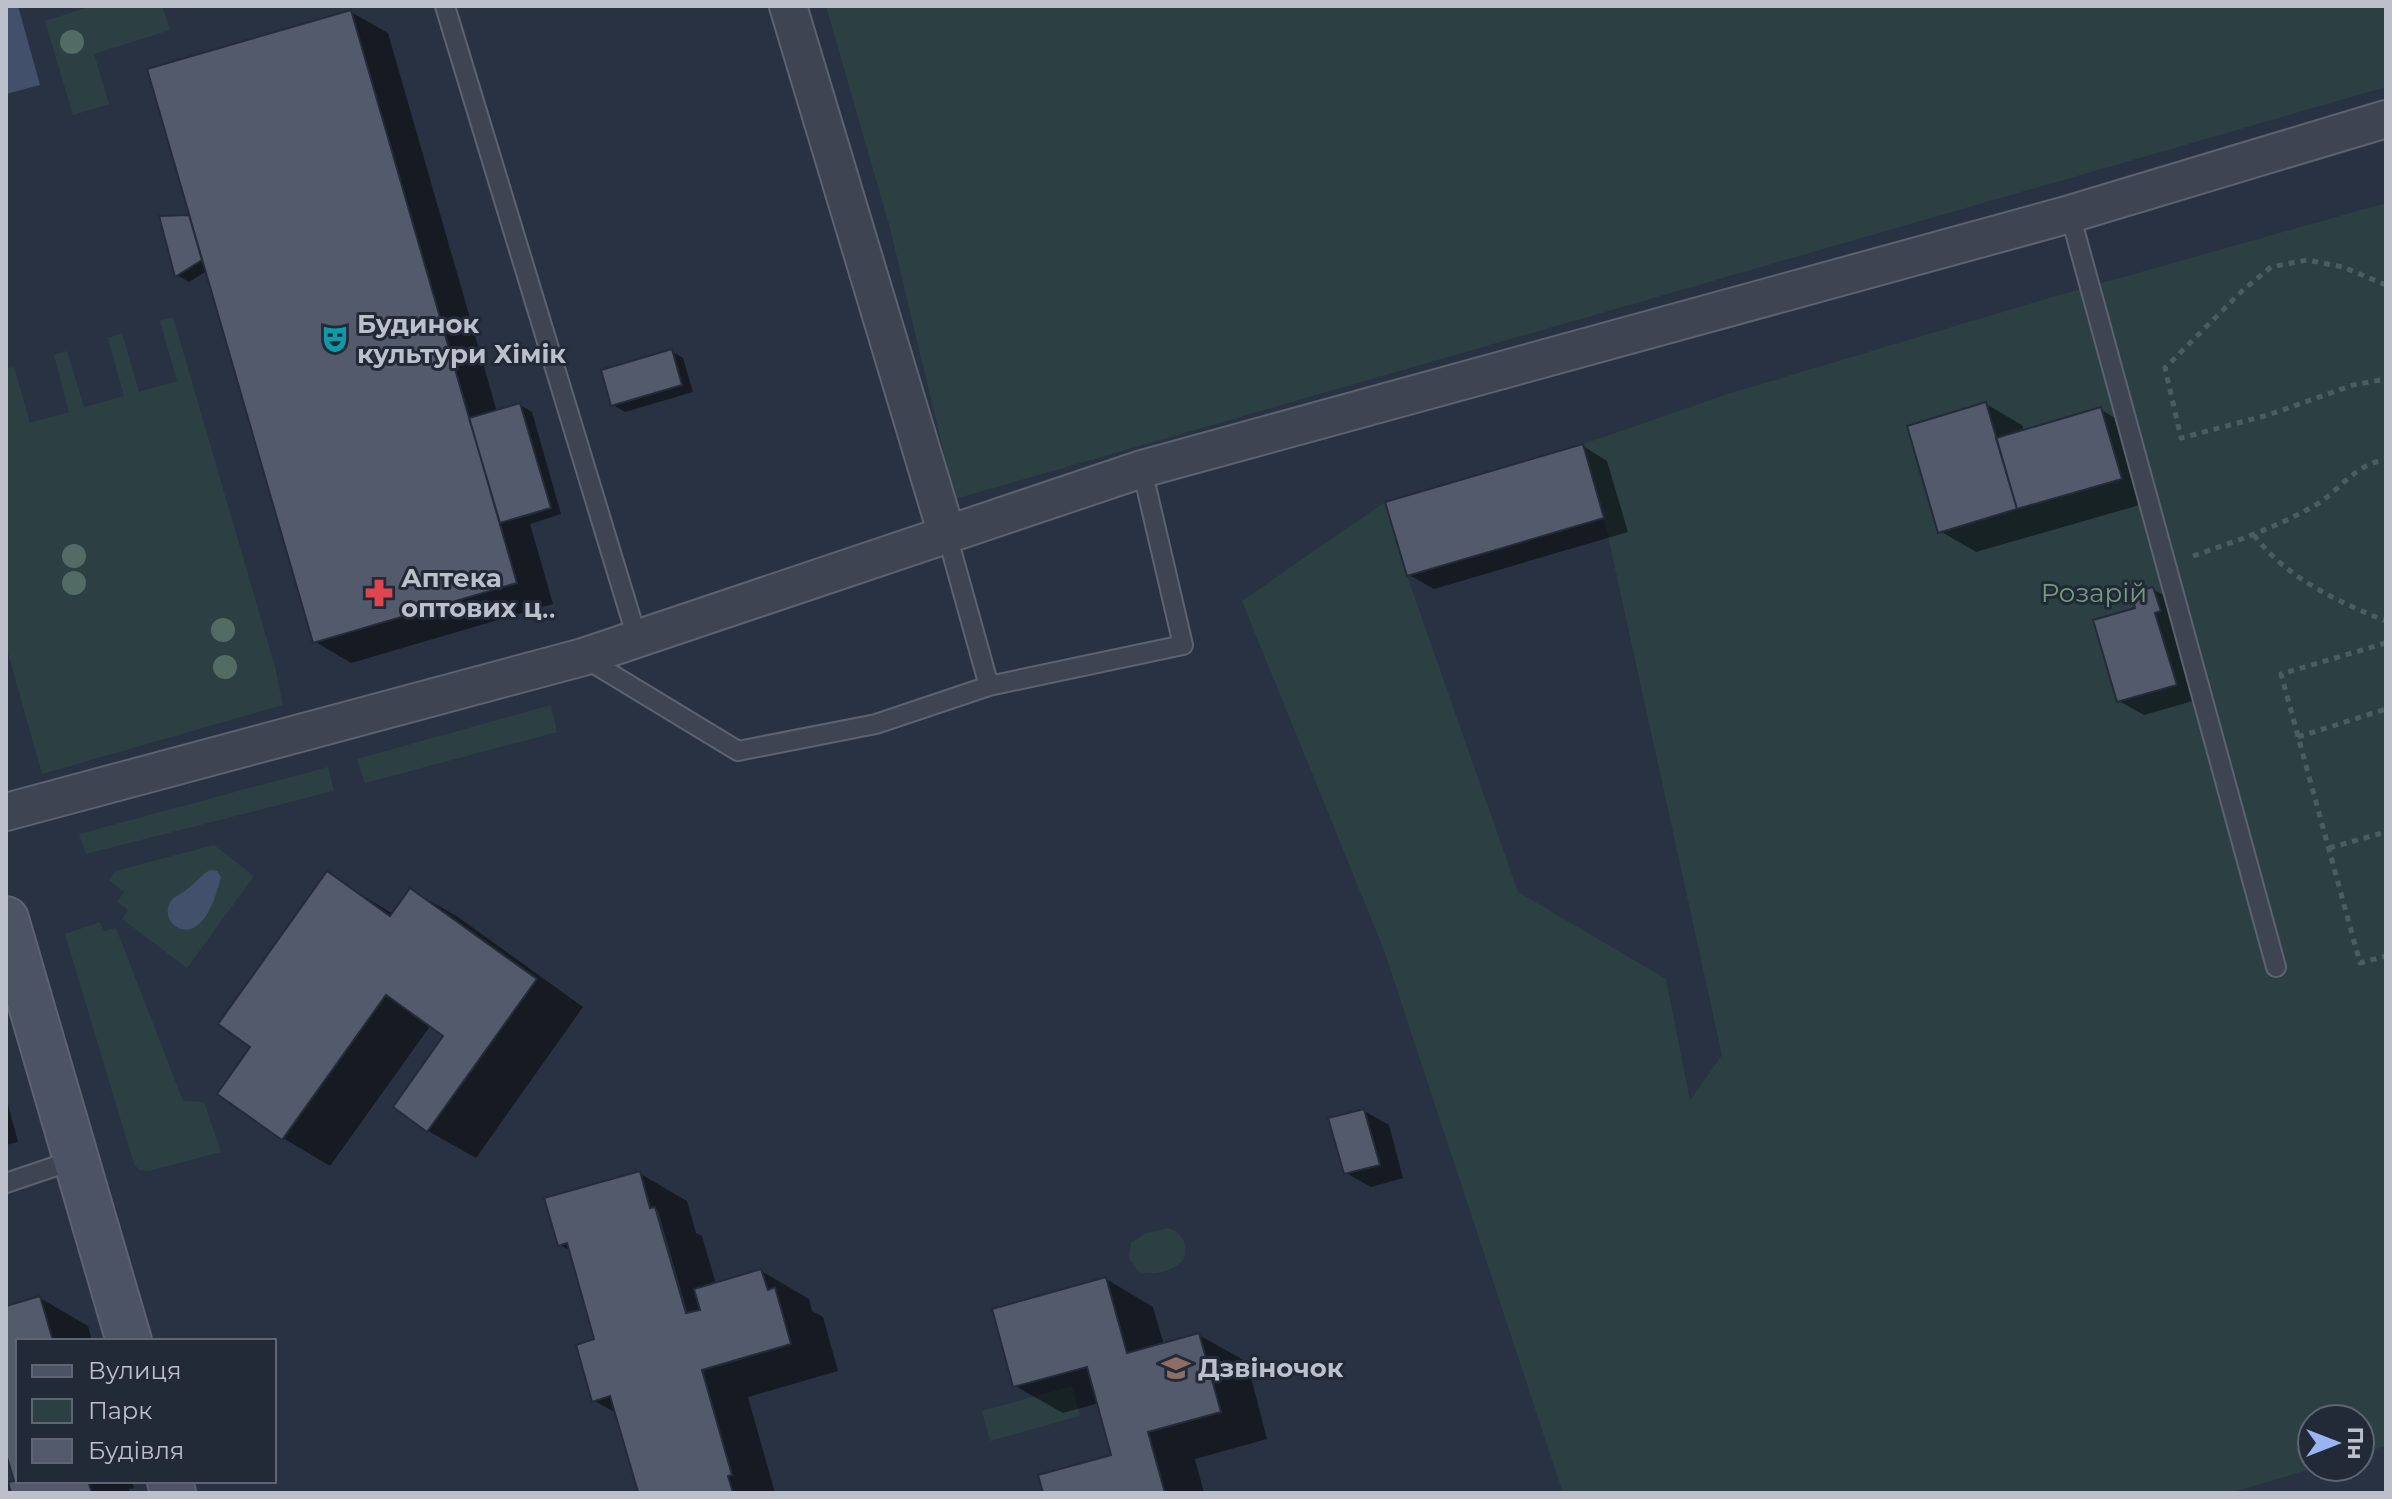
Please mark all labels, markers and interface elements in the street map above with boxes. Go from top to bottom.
place label: Будинок культури Хімік [357,308,566,370]
theatre icon: Будинок культури Хімік [320,324,350,354]
place label: Аптека оптових ц‥ [401,562,556,624]
park label: Розарій [2041,577,2147,609]
pharmacy icon: Аптека оптових ц‥ [364,578,394,608]
legend [16,1339,276,1483]
place label: Дзвіночок [1198,1352,1344,1384]
school or university icon: Дзвіночок [1161,1353,1191,1383]
text: Вулиця [88,1356,181,1385]
text: Парк [88,1396,152,1425]
north arrow [2296,1403,2376,1483]
text: Пн [2342,1426,2369,1460]
text: Будівля [88,1436,184,1465]

